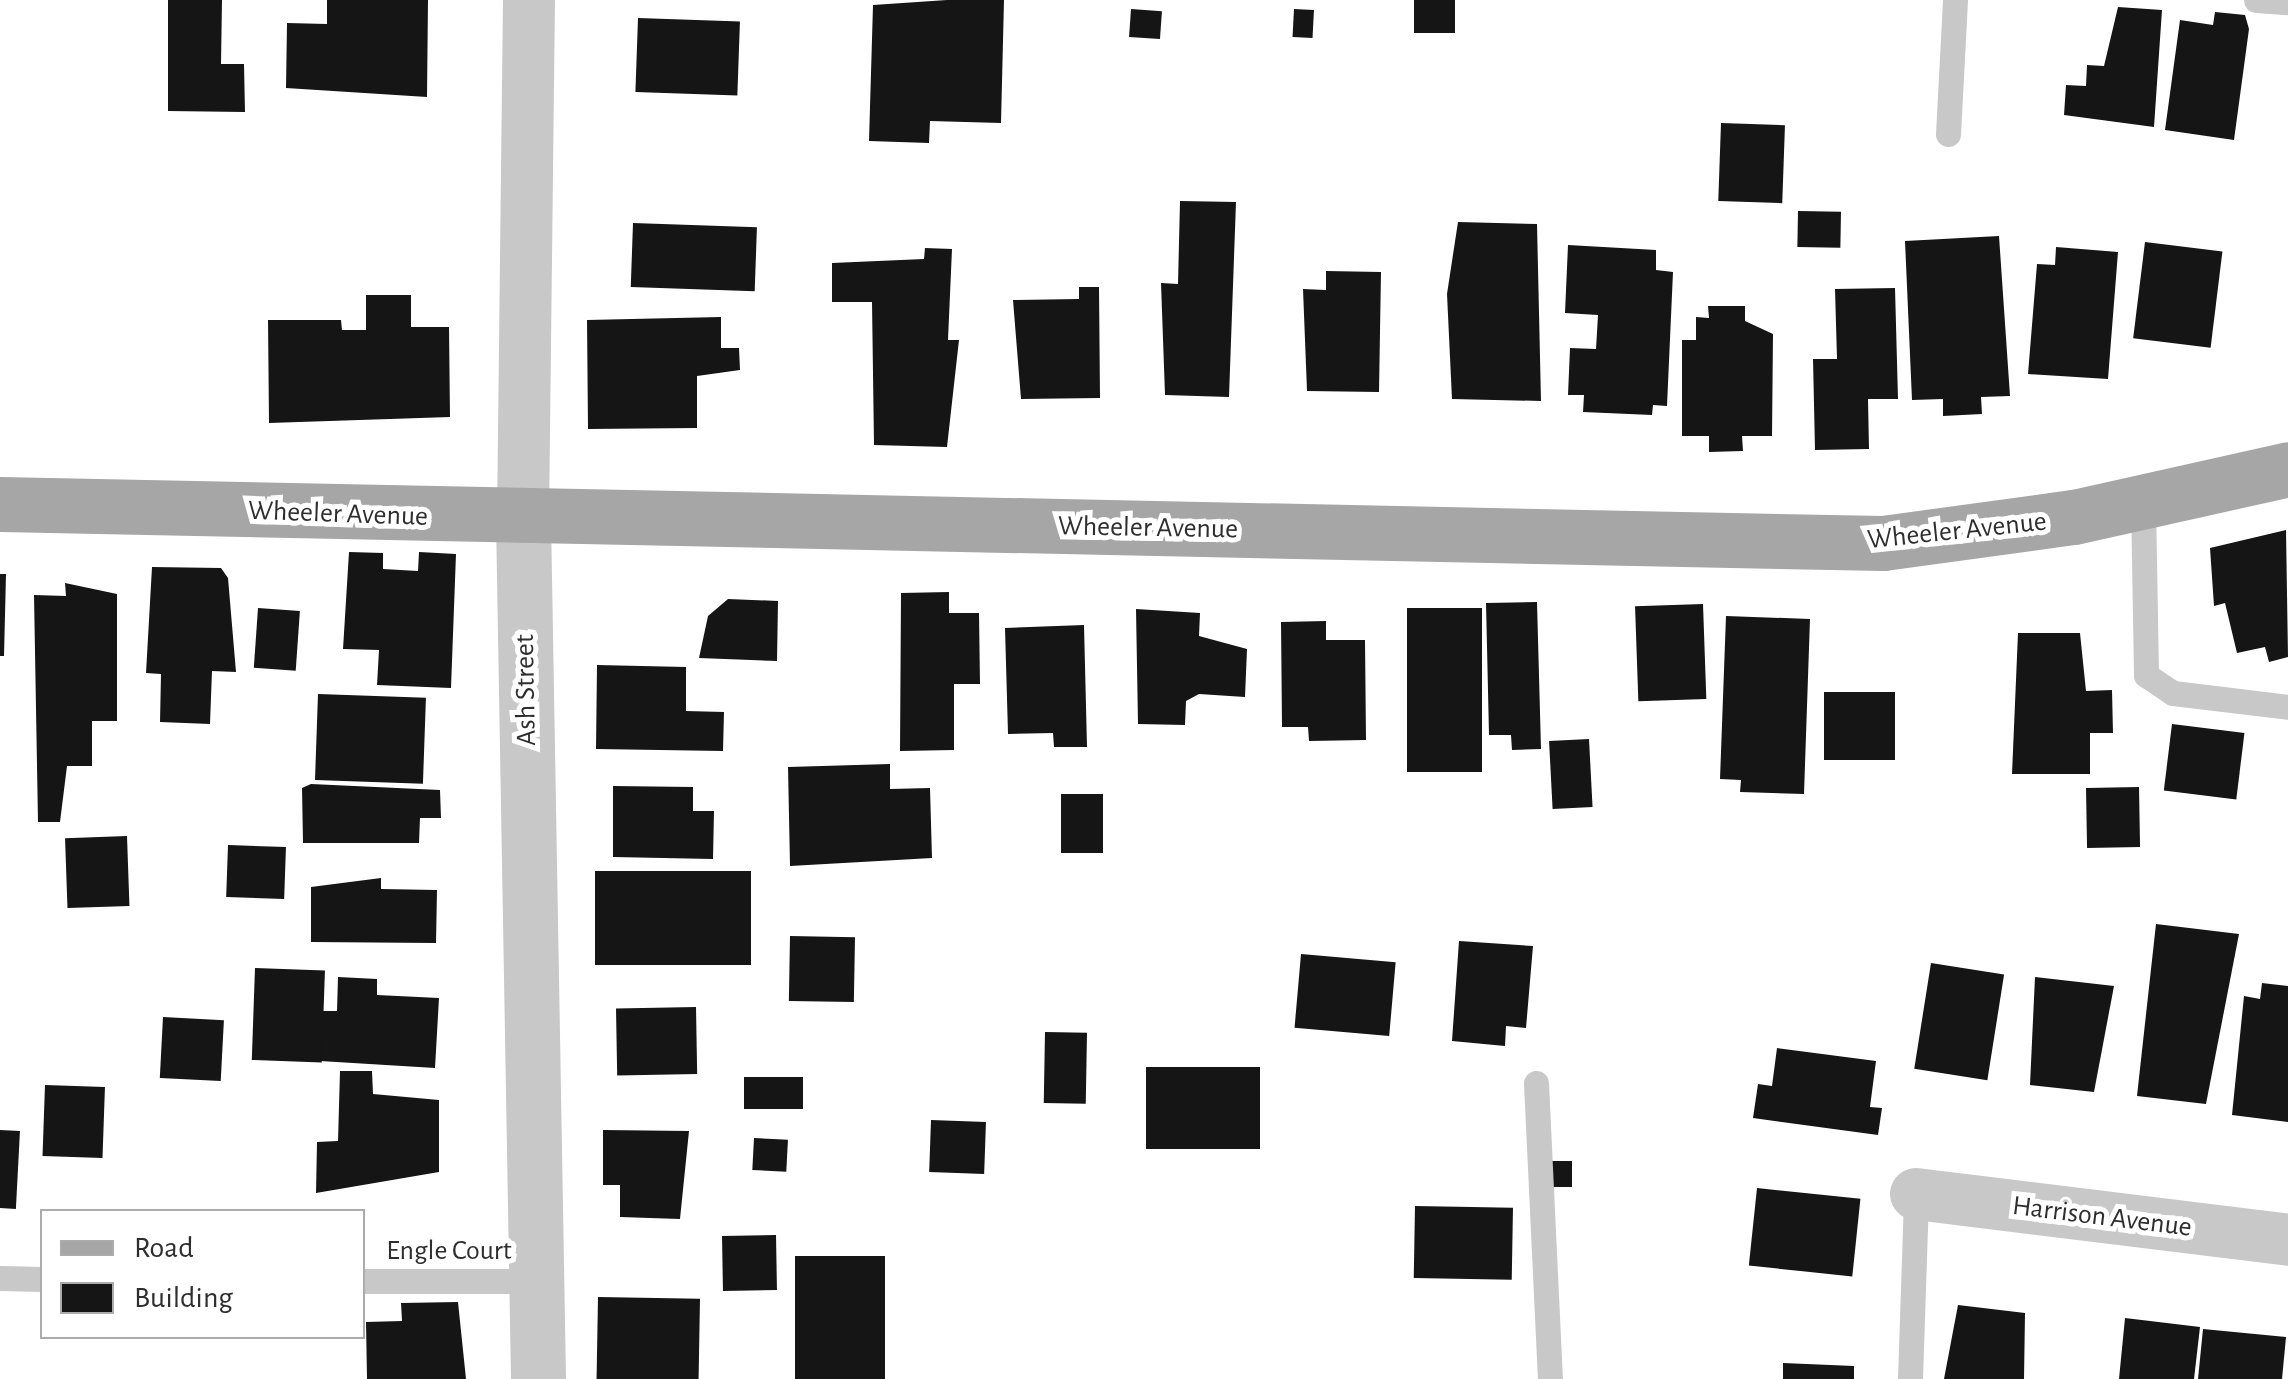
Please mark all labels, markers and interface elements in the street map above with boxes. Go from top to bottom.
street label: Wheeler Avenue [247,494,429,534]
street label: Wheeler Avenue [1866,505,2048,557]
street label: Wheeler Avenue [1058,510,1238,546]
street label: Ash Street [508,634,544,746]
street label: Harrison Avenue [2010,1189,2194,1245]
legend [40,1209,365,1339]
text: Road [134,1233,194,1263]
street label: Engle Court [386,1234,512,1268]
text: Building [134,1283,233,1313]

